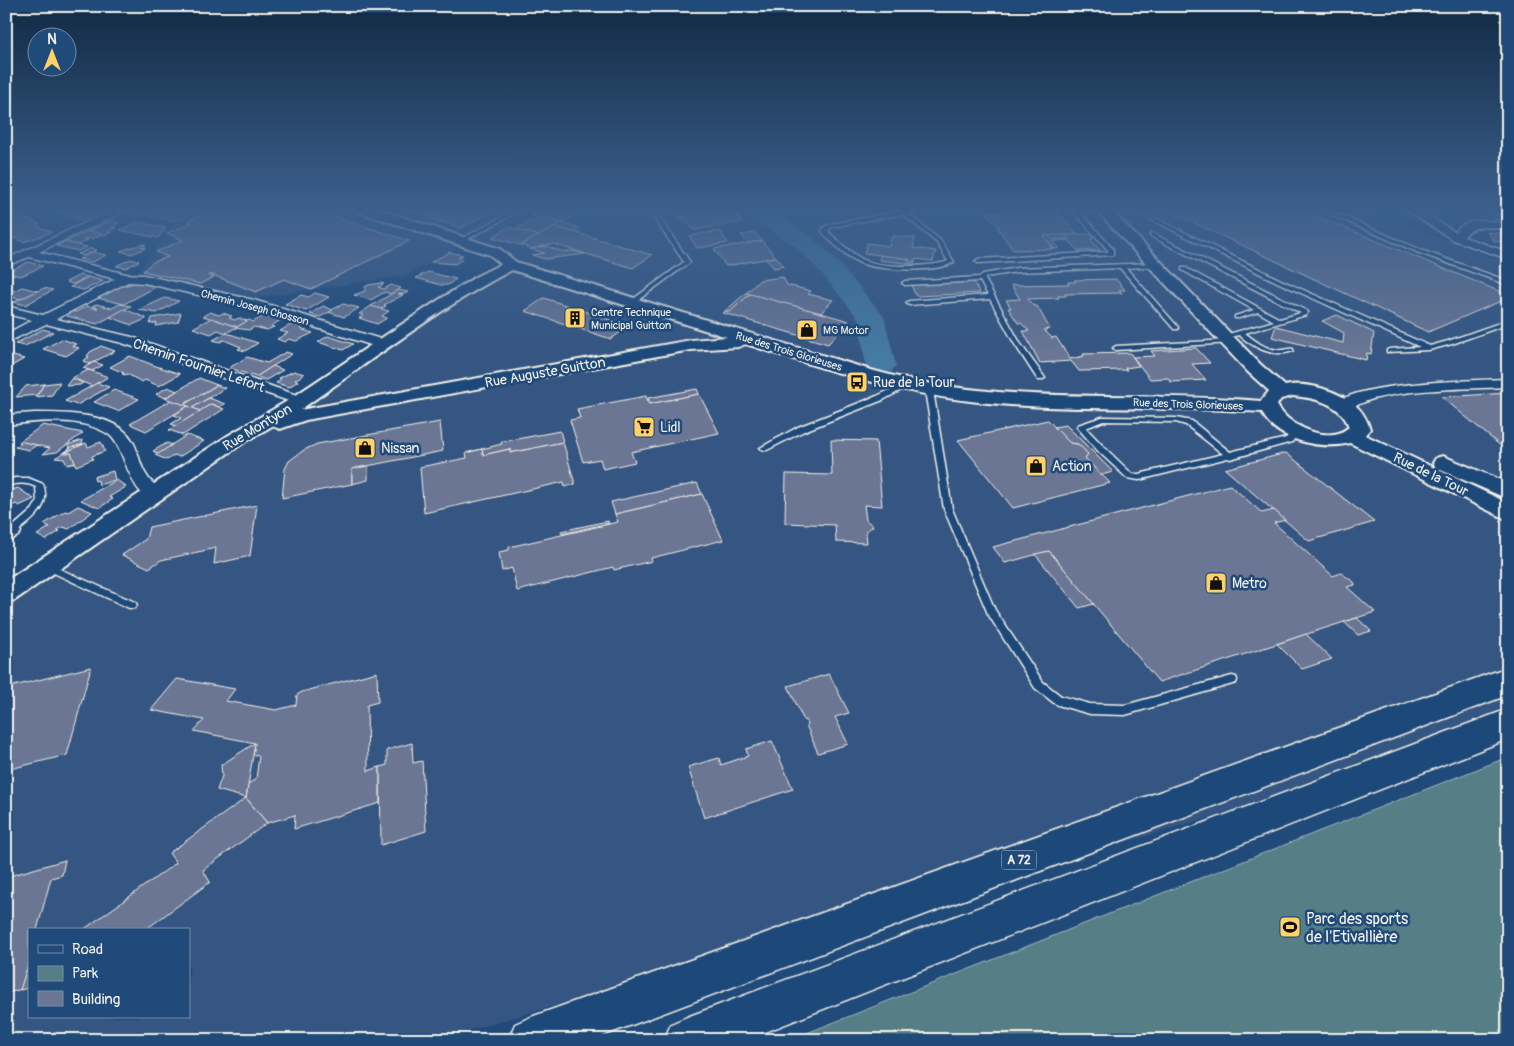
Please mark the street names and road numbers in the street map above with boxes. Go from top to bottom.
street label: Chemin Joseph Chosson [199,287,310,328]
street label: Rue des Trois Glorieuses [734,329,844,374]
street label: Chemin Fournier Lefort [131,335,267,396]
street label: Rue Auguste Guitton [484,354,607,391]
street label: Rue des Trois Glorieuses [1133,396,1243,413]
street label: Rue Montyon [220,400,295,455]
street label: Rue de la Tour [1390,449,1471,500]
road number: A 72 [1002,850,1036,870]

